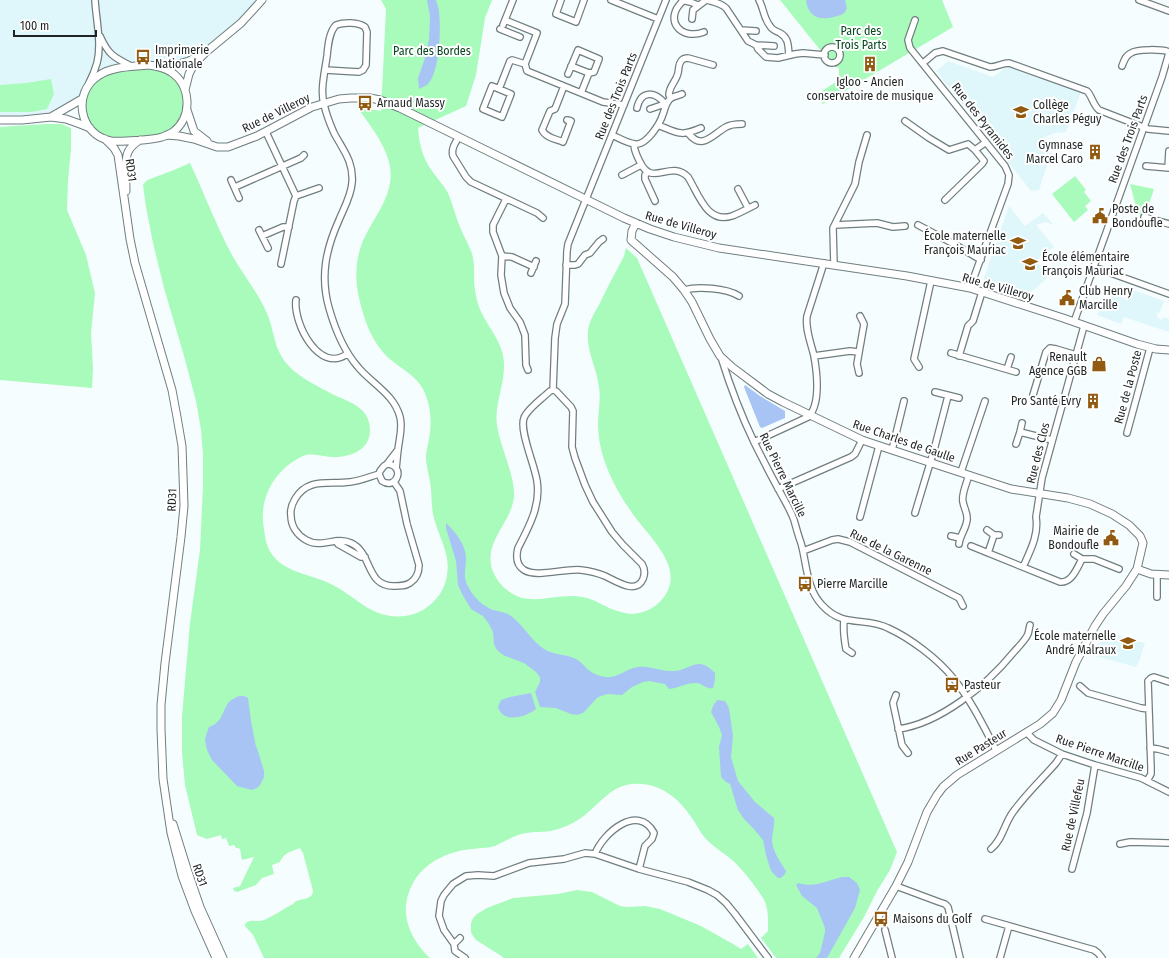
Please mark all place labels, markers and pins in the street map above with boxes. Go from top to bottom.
place label: Imprimerie Nationale [155,43,209,71]
bus stop icon: Imprimerie Nationale [134,48,152,66]
building icon: Igloo - Ancien conservatoire de musique [861,55,879,73]
place label: Igloo - Ancien conservatoire de musique [807,75,934,103]
bus stop icon: Arnaud Massy [356,94,374,112]
place label: Arnaud Massy [377,96,446,110]
place label: Collège Charles Péguy [1033,98,1102,126]
school or university icon: Collège Charles Péguy [1012,103,1030,121]
place label: Gymnase Marcel Caro [1026,138,1083,166]
building icon: Gymnase Marcel Caro [1086,143,1104,161]
place label: Poste de Bondoufle [1112,202,1163,230]
public building icon: Poste de Bondoufle [1091,207,1109,225]
place label: École maternelle François Mauriac [924,228,1006,257]
school or university icon: École maternelle François Mauriac [1009,234,1027,252]
place label: École élémentaire François Mauriac [1042,249,1130,278]
school or university icon: École élémentaire François Mauriac [1021,255,1039,273]
place label: Club Henry Marcille [1079,284,1133,312]
public building icon: Club Henry Marcille [1058,289,1076,307]
place label: Renault Agence GGB [1029,350,1087,378]
shop icon: Renault Agence GGB [1090,355,1108,373]
building icon: Pro Santé Evry [1084,392,1102,410]
place label: Pro Santé Evry [1011,394,1082,408]
place label: Mairie de Bondoufle [1048,524,1099,552]
public building icon: Mairie de Bondoufle [1102,529,1120,547]
bus stop icon: Pierre Marcille [796,575,814,593]
place label: Pierre Marcille [817,577,888,591]
place label: École maternelle André Malraux [1034,628,1117,657]
school or university icon: École maternelle André Malraux [1119,634,1137,652]
bus stop icon: Pasteur [943,676,961,694]
place label: Pasteur [964,678,1002,692]
bus stop icon: Maisons du Golf [872,910,890,928]
place label: Maisons du Golf [893,912,973,926]

